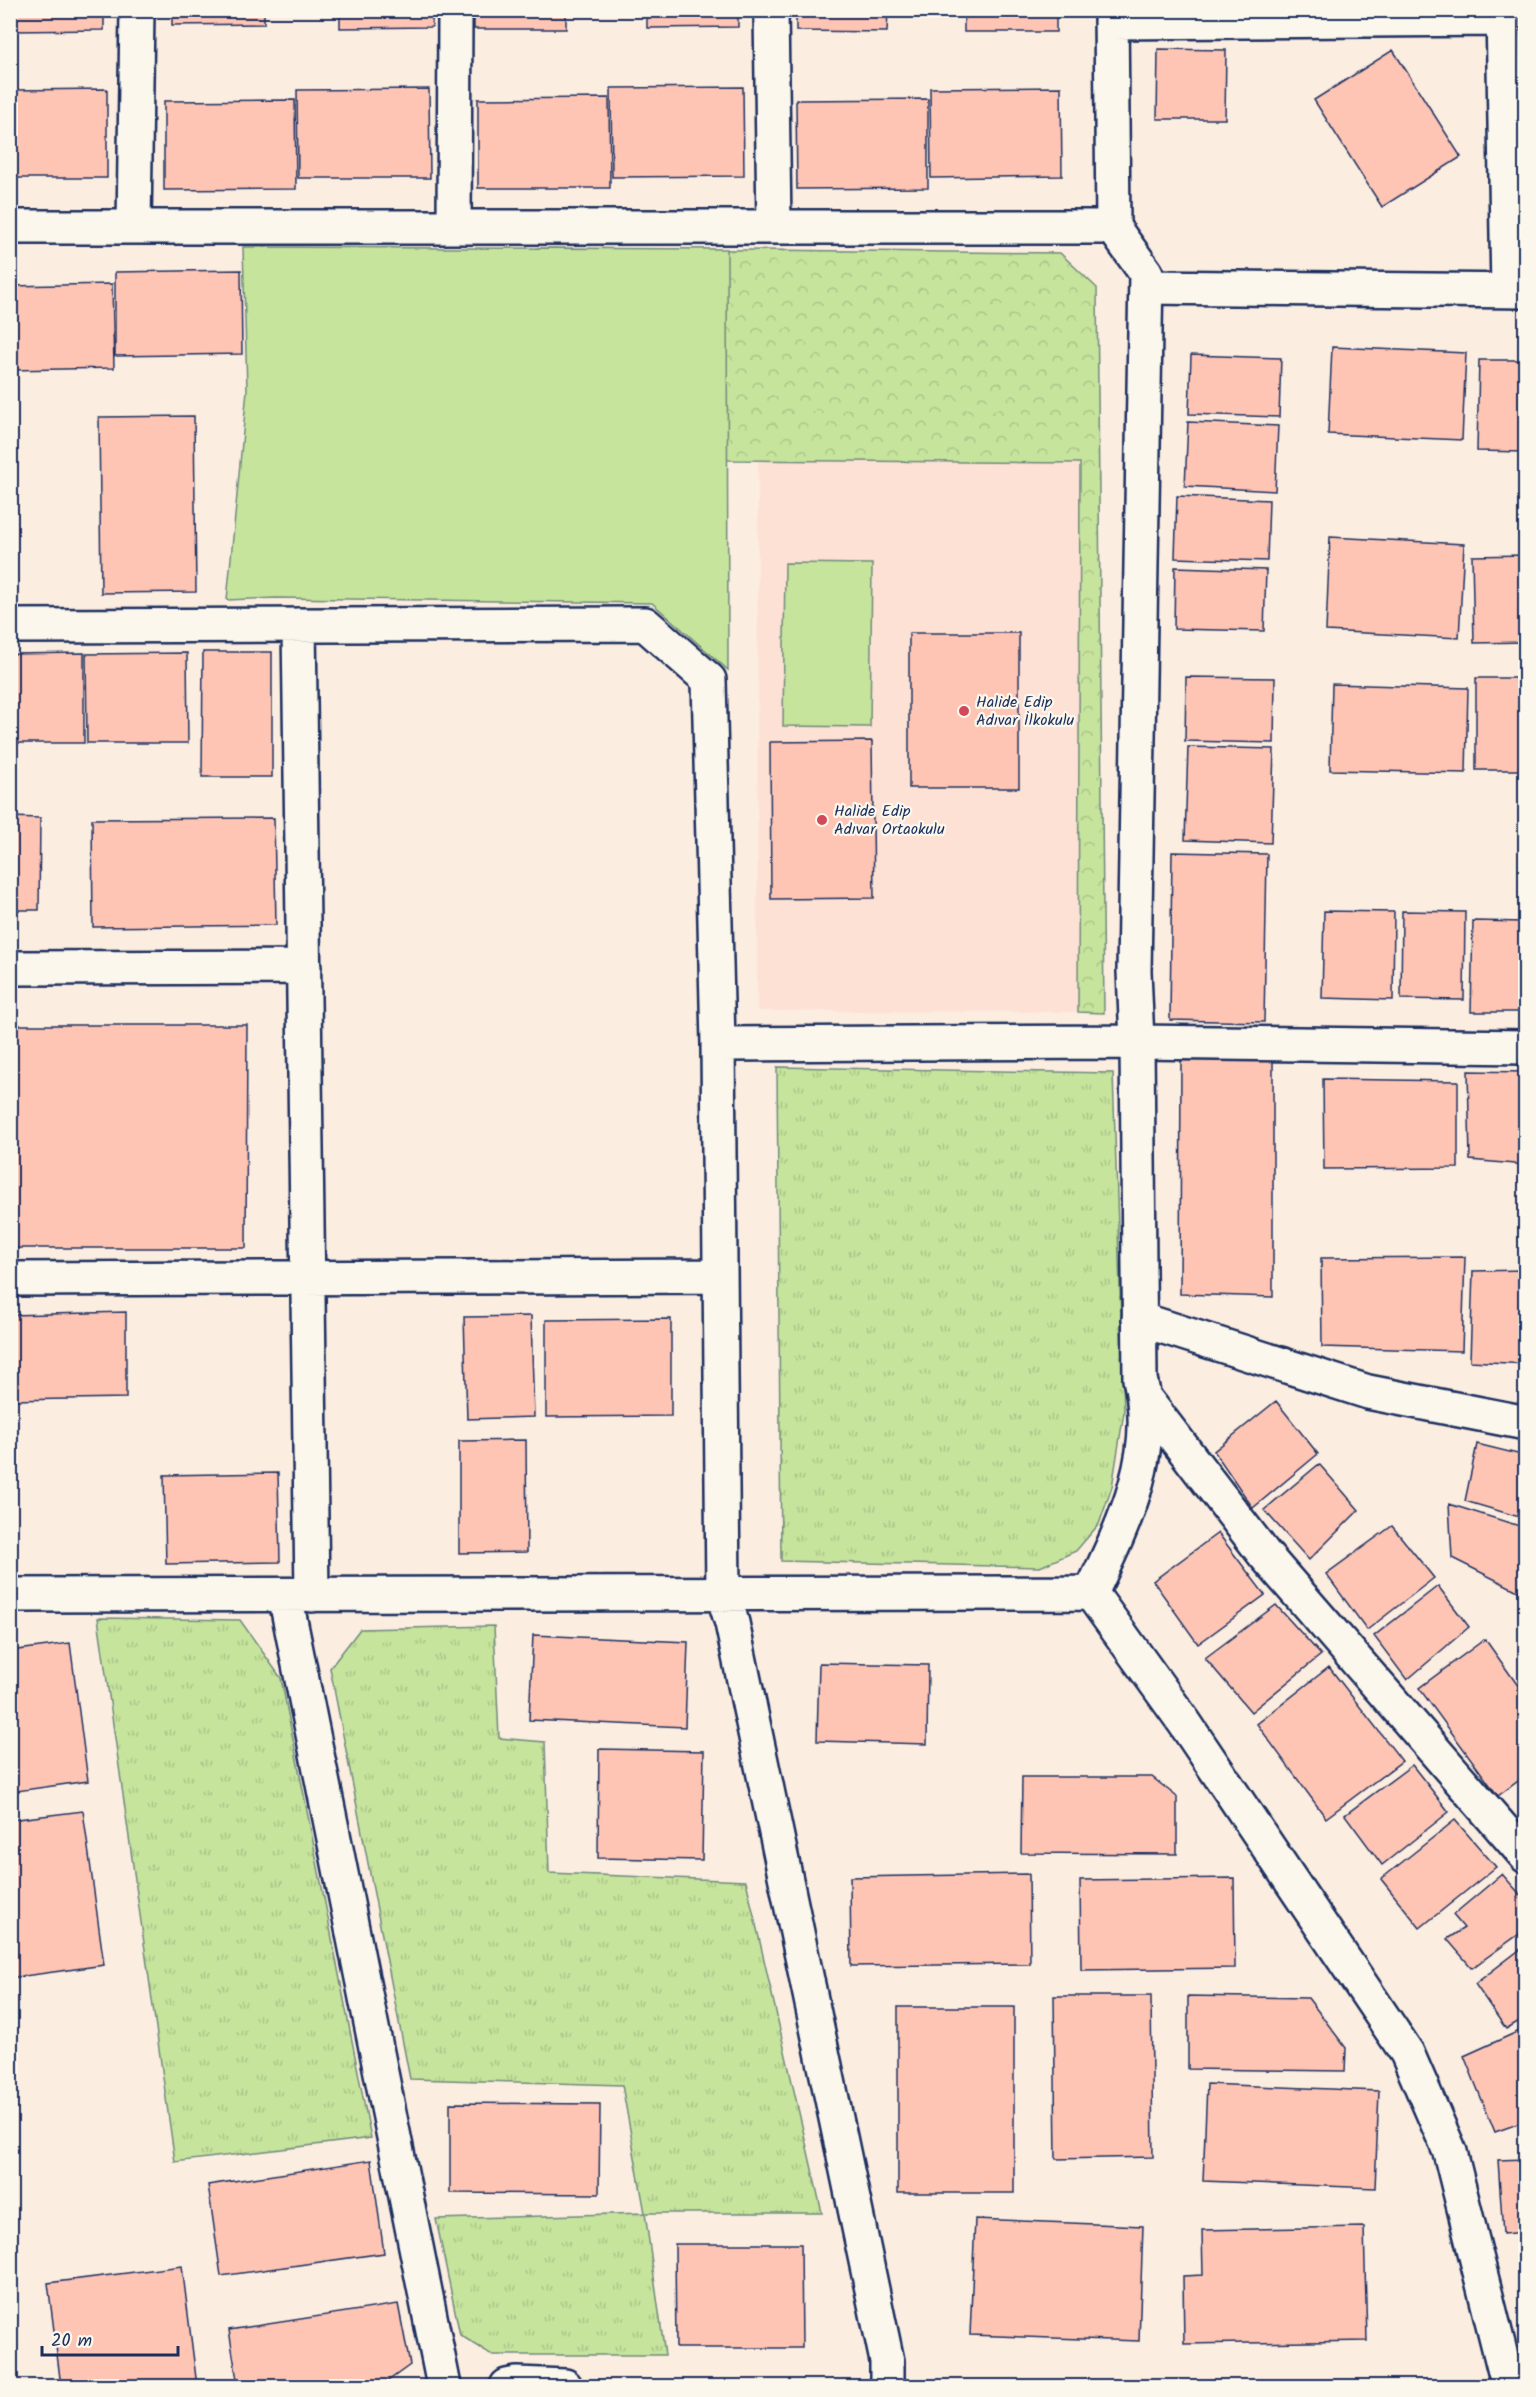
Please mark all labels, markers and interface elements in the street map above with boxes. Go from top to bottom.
place label: Halide Edip Adıvar İlkokulu [976,690,1075,733]
marker: Halide Edip Adıvar İlkokulu [957,704,971,718]
place label: Halide Edip Adıvar Ortaokulu [834,799,945,842]
marker: Halide Edip Adıvar Ortaokulu [815,813,829,827]
scale bar [42,2319,178,2357]
text: 20 m [51,2327,92,2356]

